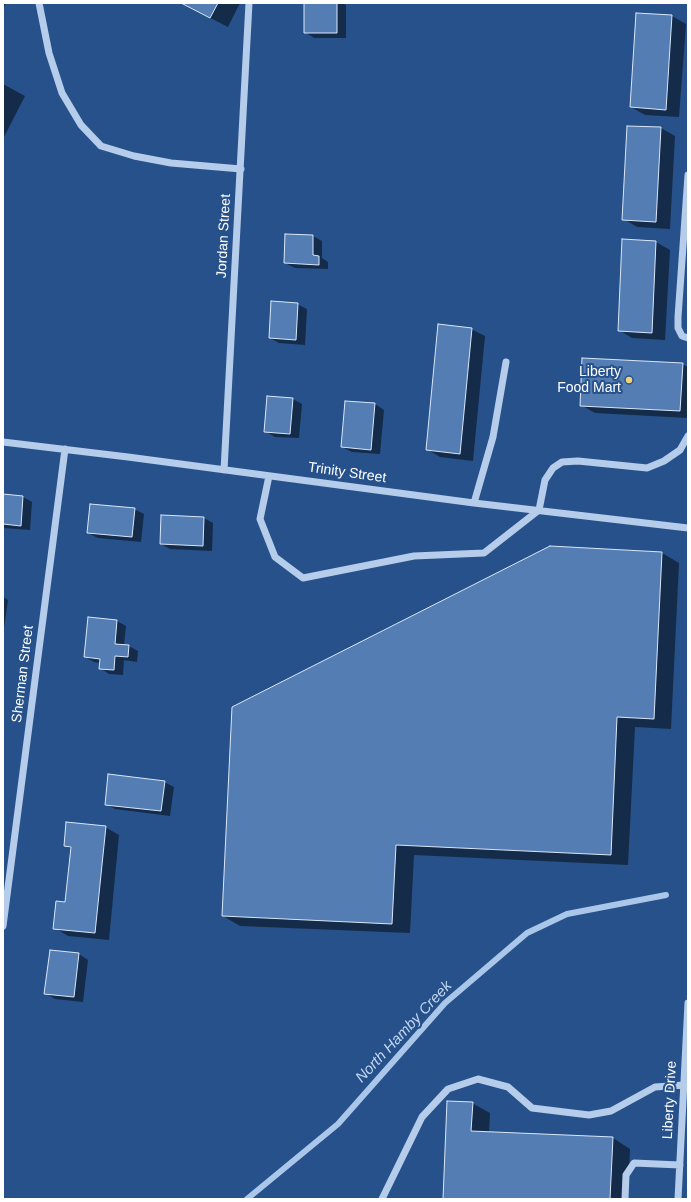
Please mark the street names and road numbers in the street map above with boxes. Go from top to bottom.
street label: Jordan Street [213,194,235,278]
street label: Trinity Street [307,459,387,487]
street label: Sherman Street [9,624,37,724]
street label: Liberty Drive [660,1060,680,1140]

